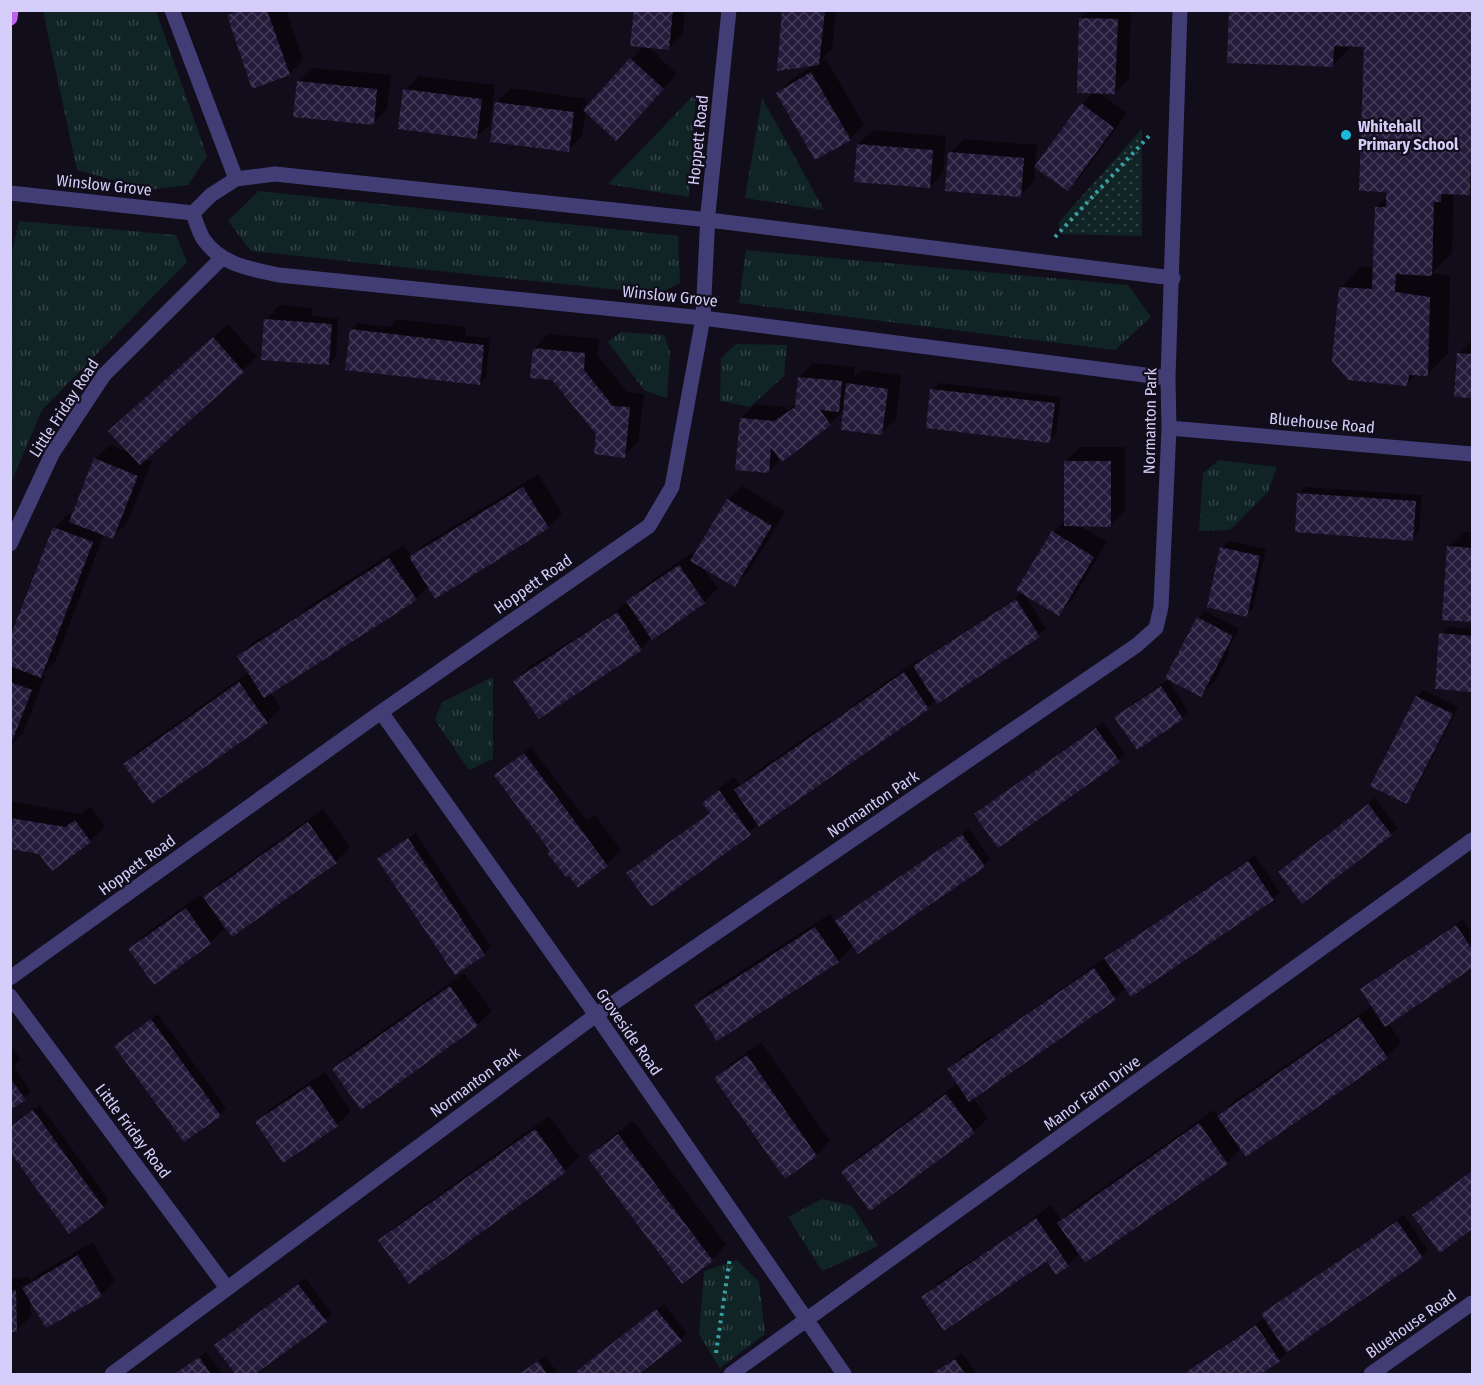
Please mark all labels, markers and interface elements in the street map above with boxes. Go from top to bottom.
street label: Hoppett Road [684,94,712,186]
place label: Whitehall Primary School [1358,117,1459,154]
marker: Whitehall Primary School [1339,128,1353,142]
street label: Winslow Grove [55,171,153,199]
street label: Winslow Grove [621,282,719,310]
street label: Little Friday Road [25,355,103,461]
street label: Normanton Park [1140,367,1160,474]
street label: Bluehouse Road [1268,409,1376,437]
street label: Hoppett Road [491,550,575,618]
street label: Normanton Park [824,766,923,842]
street label: Hoppett Road [95,831,179,899]
street label: Groveside Road [592,985,666,1079]
street label: Normanton Park [426,1043,524,1121]
street label: Manor Farm Drive [1040,1052,1144,1134]
street label: Little Friday Road [91,1080,175,1182]
street label: Bluehouse Road [1362,1286,1460,1362]

